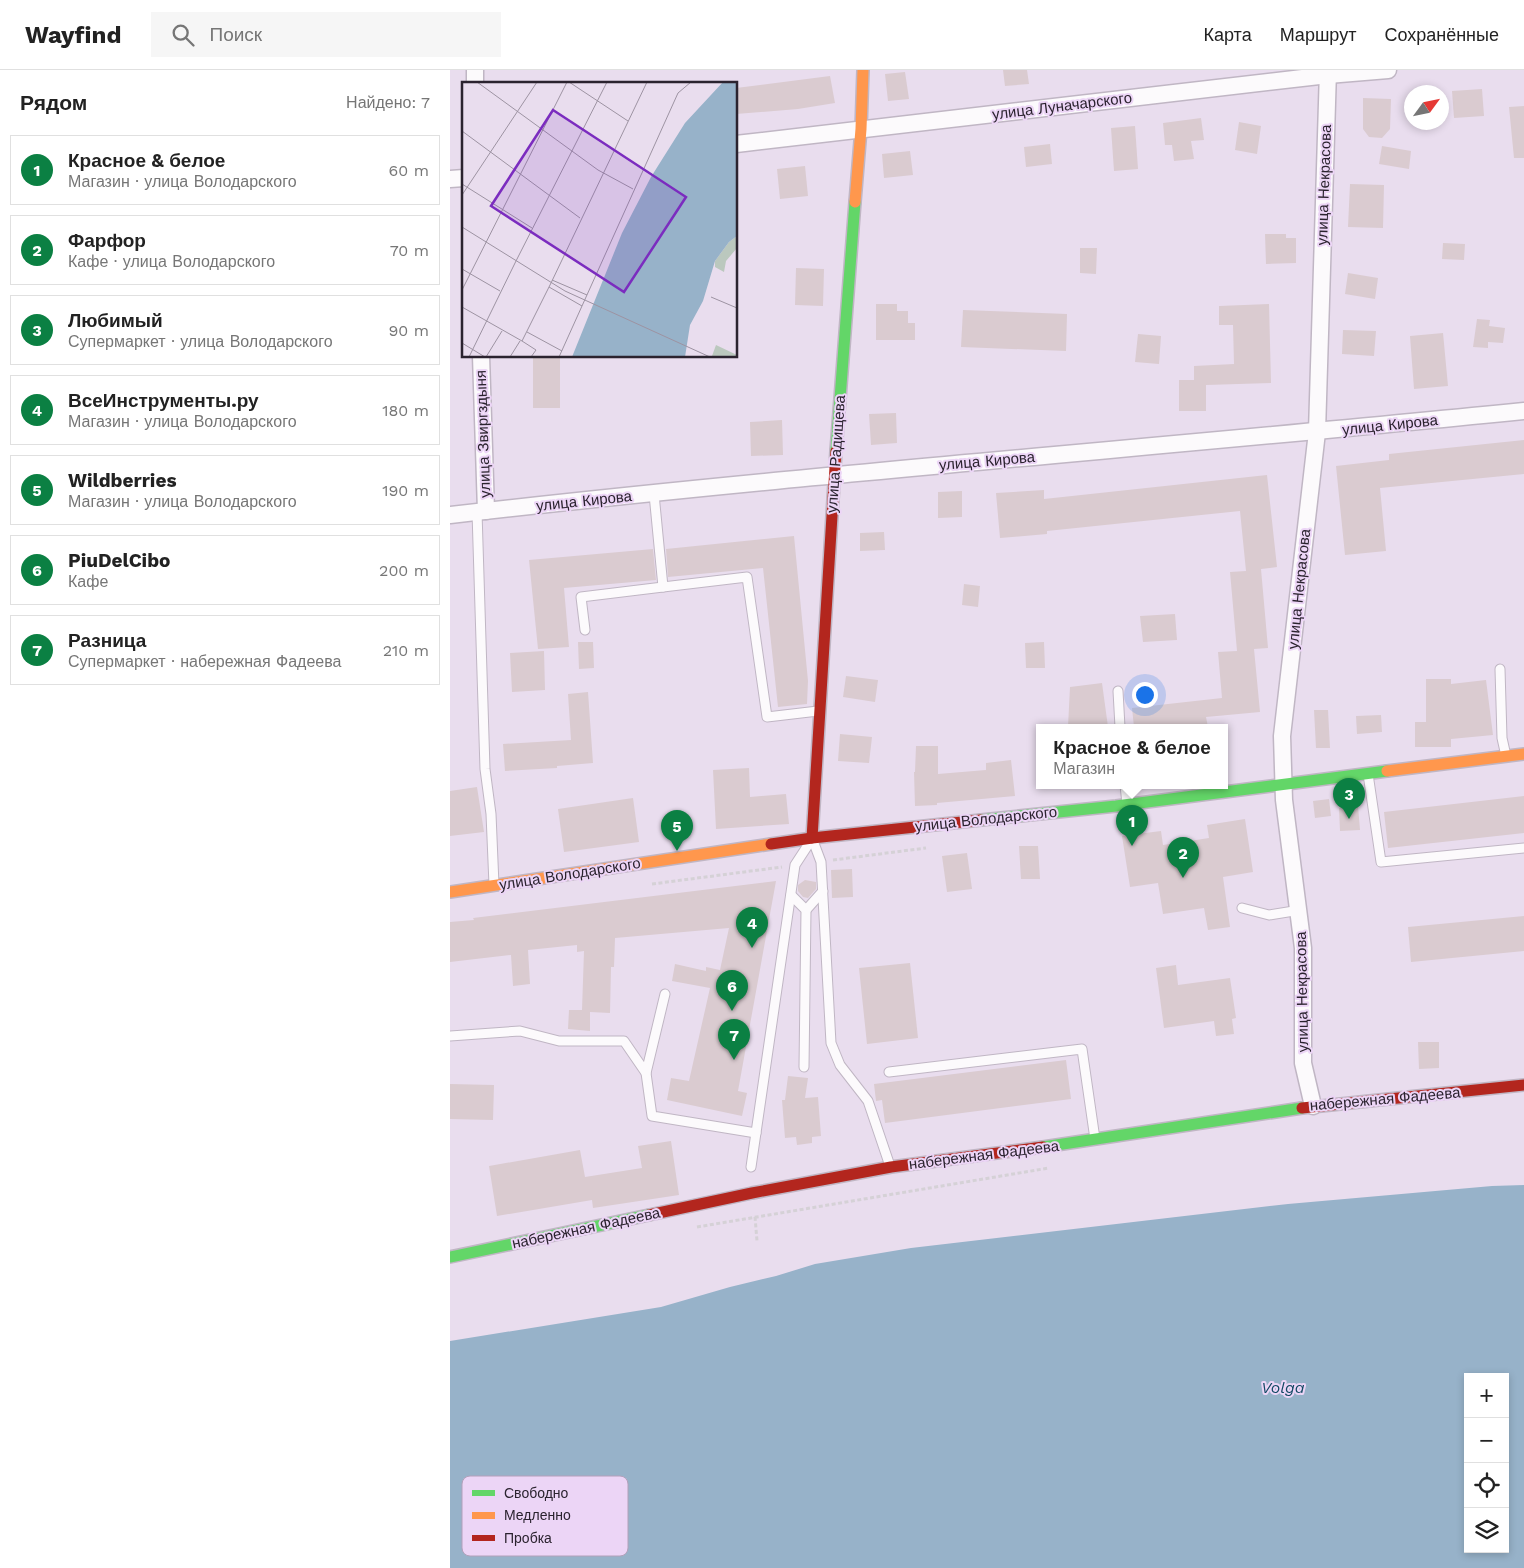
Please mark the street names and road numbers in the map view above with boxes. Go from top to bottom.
street label: улица Луначарского [991,88,1133,124]
street label: улица Некрасова [1313,124,1335,246]
street label: улица Звиргздыня [472,370,494,498]
street label: улица Радищева [823,394,849,513]
street label: улица Кирова [1341,411,1439,439]
street label: улица Кирова [938,448,1036,474]
street label: улица Кирова [535,487,633,515]
street label: улица Некрасова [1284,527,1314,650]
street label: улица Володарского [914,803,1058,835]
street label: улица Володарского [498,854,642,894]
street label: улица Некрасова [1292,931,1312,1053]
street label: набережная Фадеева [1309,1083,1462,1115]
street label: набережная Фадеева [908,1137,1061,1173]
street label: набережная Фадеева [510,1203,662,1253]

